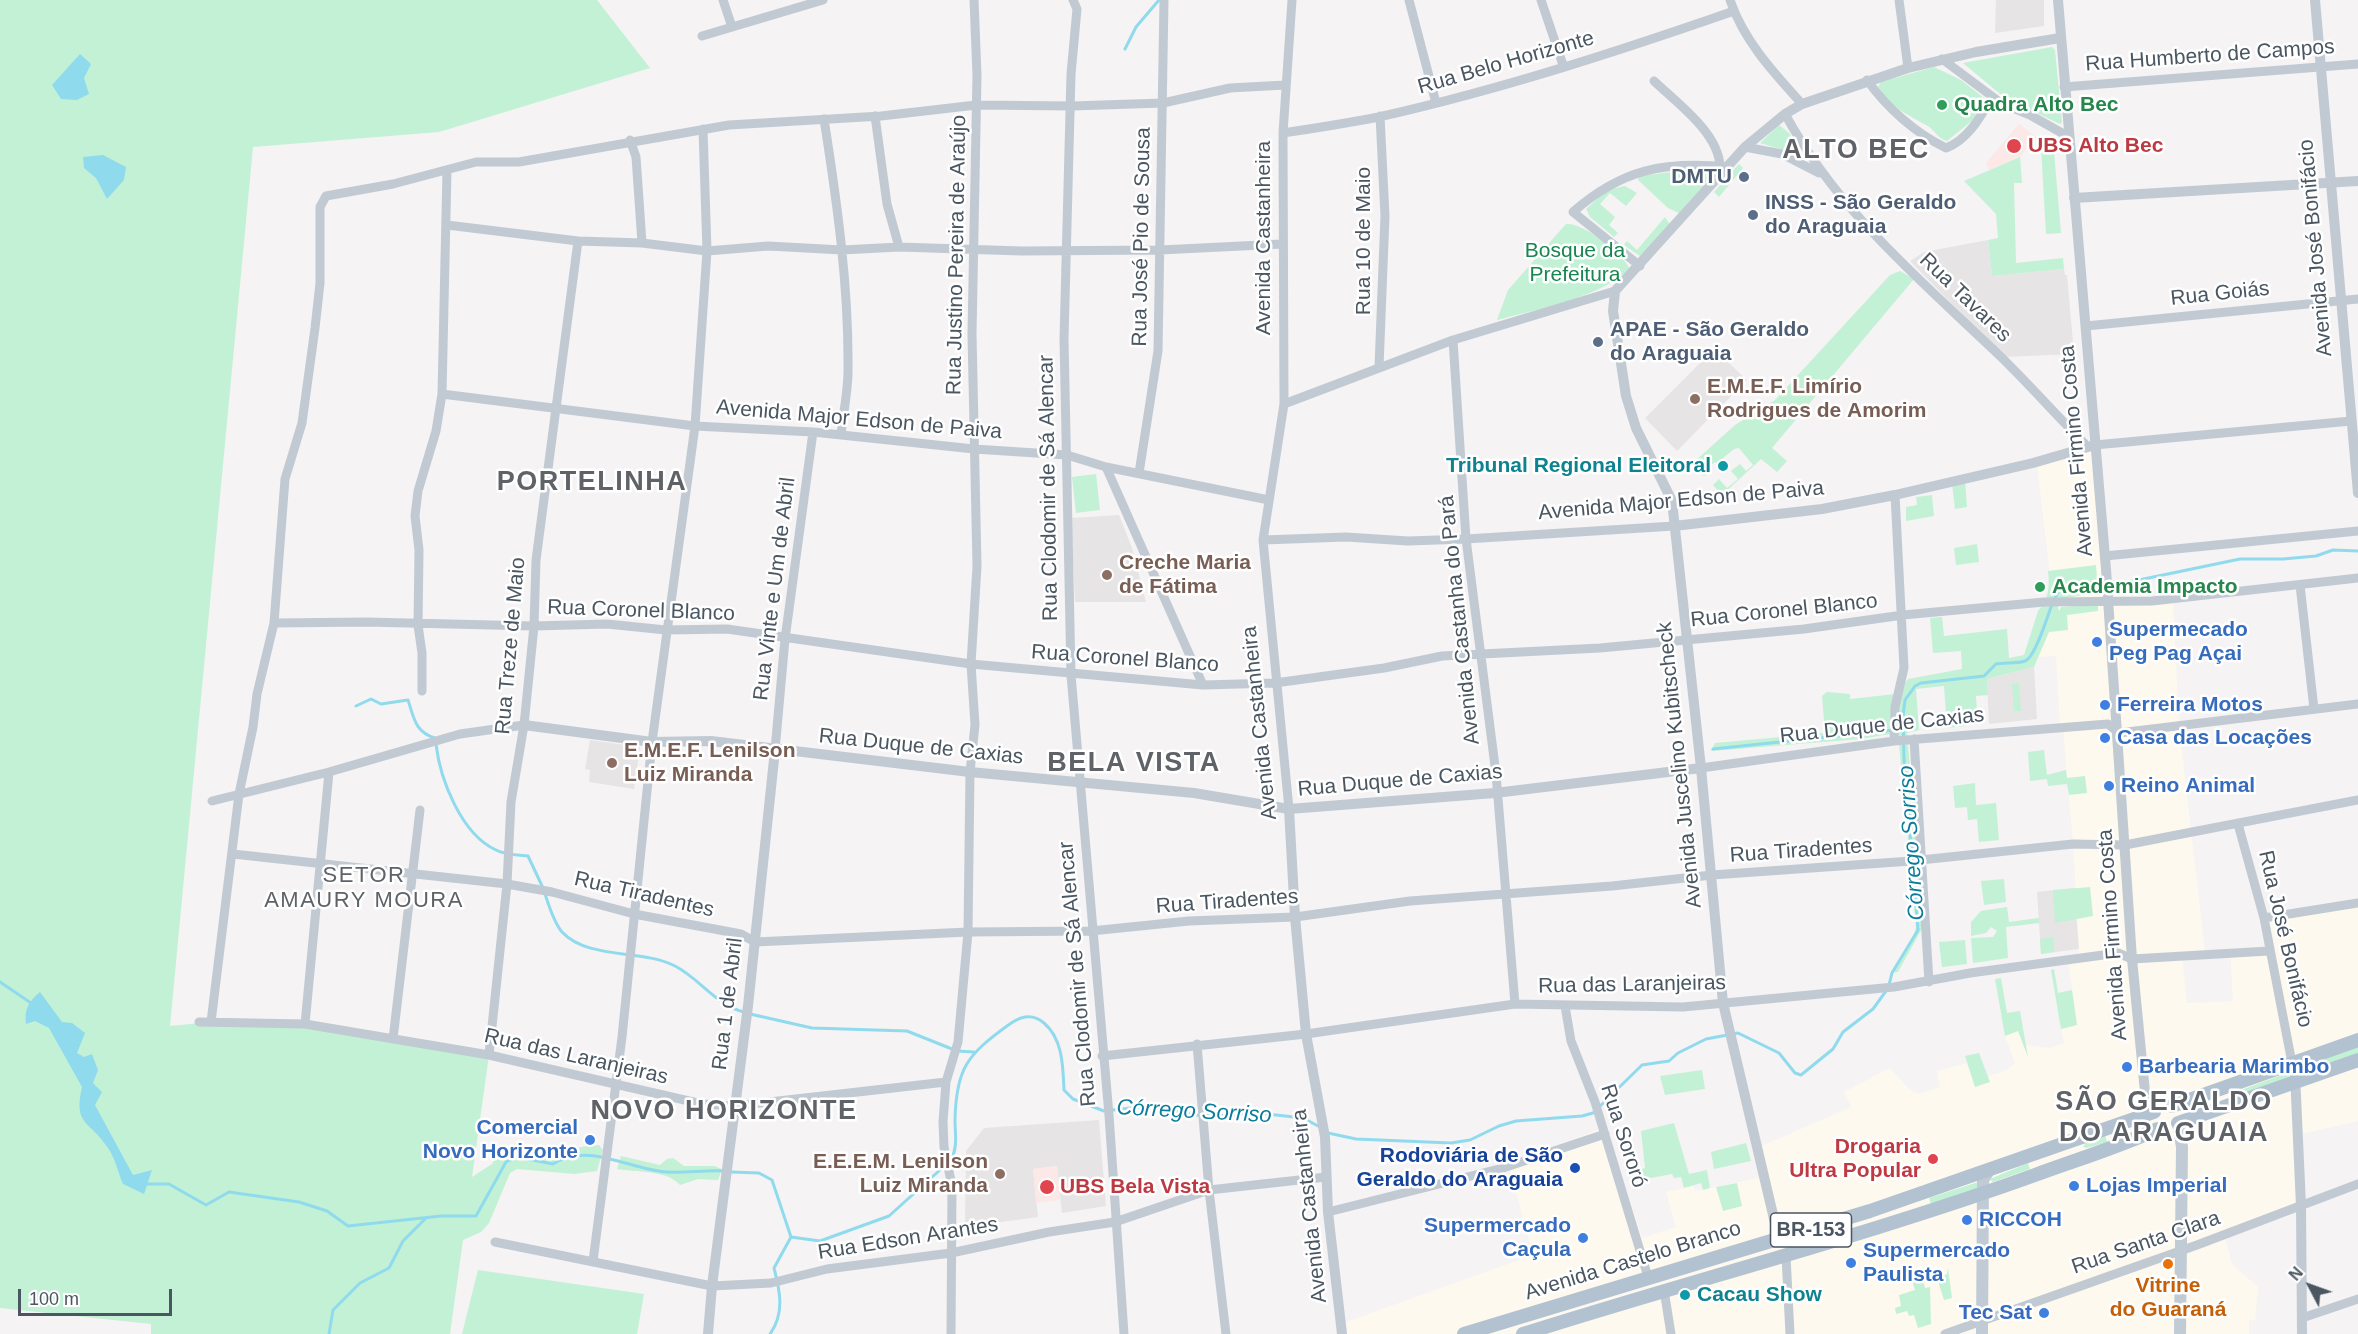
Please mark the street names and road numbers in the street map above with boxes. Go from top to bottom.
street label: Rua Belo Horizonte [1415,26,1597,100]
street label: Rua Humberto de Campos [2085,35,2335,77]
street label: Rua Justino Pereira de Araújo [942,115,972,395]
street label: Rua José Pio de Sousa [1127,127,1157,347]
street label: Avenida José Bonifácio [2294,138,2338,358]
street label: Avenida Castanheira [1251,141,1277,335]
street label: Rua 10 de Maio [1351,167,1377,315]
street label: Rua Tavares [1914,248,2016,348]
street label: Rua Goiás [2169,276,2271,312]
street label: Avenida Firmino Costa [2055,344,2099,558]
street label: Rua Clodomir de Sá Alencar [1034,355,1064,621]
street label: Avenida Major Edson de Paiva [715,395,1003,445]
street label: Rua Vinte e Um de Abril [749,476,801,702]
street label: Avenida Major Edson de Paiva [1537,476,1825,526]
street label: Avenida Castanha do Pará [1434,494,1486,746]
street label: Rua Treze de Maio [491,556,531,736]
street label: Rua Coronel Blanco [1689,589,1879,633]
street label: Rua Coronel Blanco [547,595,735,627]
street label: Avenida Juscelino Kubitscheck [1652,620,1708,910]
street label: Avenida Castanheira [1237,625,1283,821]
street label: Rua Coronel Blanco [1030,640,1220,678]
street label: Rua Duque de Caxias [1779,703,1985,749]
street label: Rua Duque de Caxias [818,724,1024,770]
street label: Rua Duque de Caxias [1297,759,1503,803]
street label: Avenida Firmino Costa [2093,828,2133,1042]
street label: Rua Tiradentes [1729,833,1873,869]
street label: Rua Clodomir de Sá Alencar [1054,840,1102,1108]
street label: Rua José Bonifácio [2252,848,2318,1030]
street label: Rua Tiradentes [572,867,716,923]
street label: Rua Tiradentes [1155,884,1299,920]
street label: Rua 1 de Abril [707,936,749,1072]
street label: Rua das Laranjeiras [1538,971,1726,999]
street label: Rua das Laranjeiras [482,1024,670,1090]
street label: Rua Sororó [1594,1081,1652,1191]
street label: Avenida Castanheira [1287,1108,1333,1304]
street label: Rua Santa Clara [2068,1206,2224,1280]
street label: Rua Edson Arantes [816,1212,1000,1266]
road number: BR-153 [1770,1213,1852,1247]
street label: Avenida Castelo Branco [1522,1216,1744,1306]

